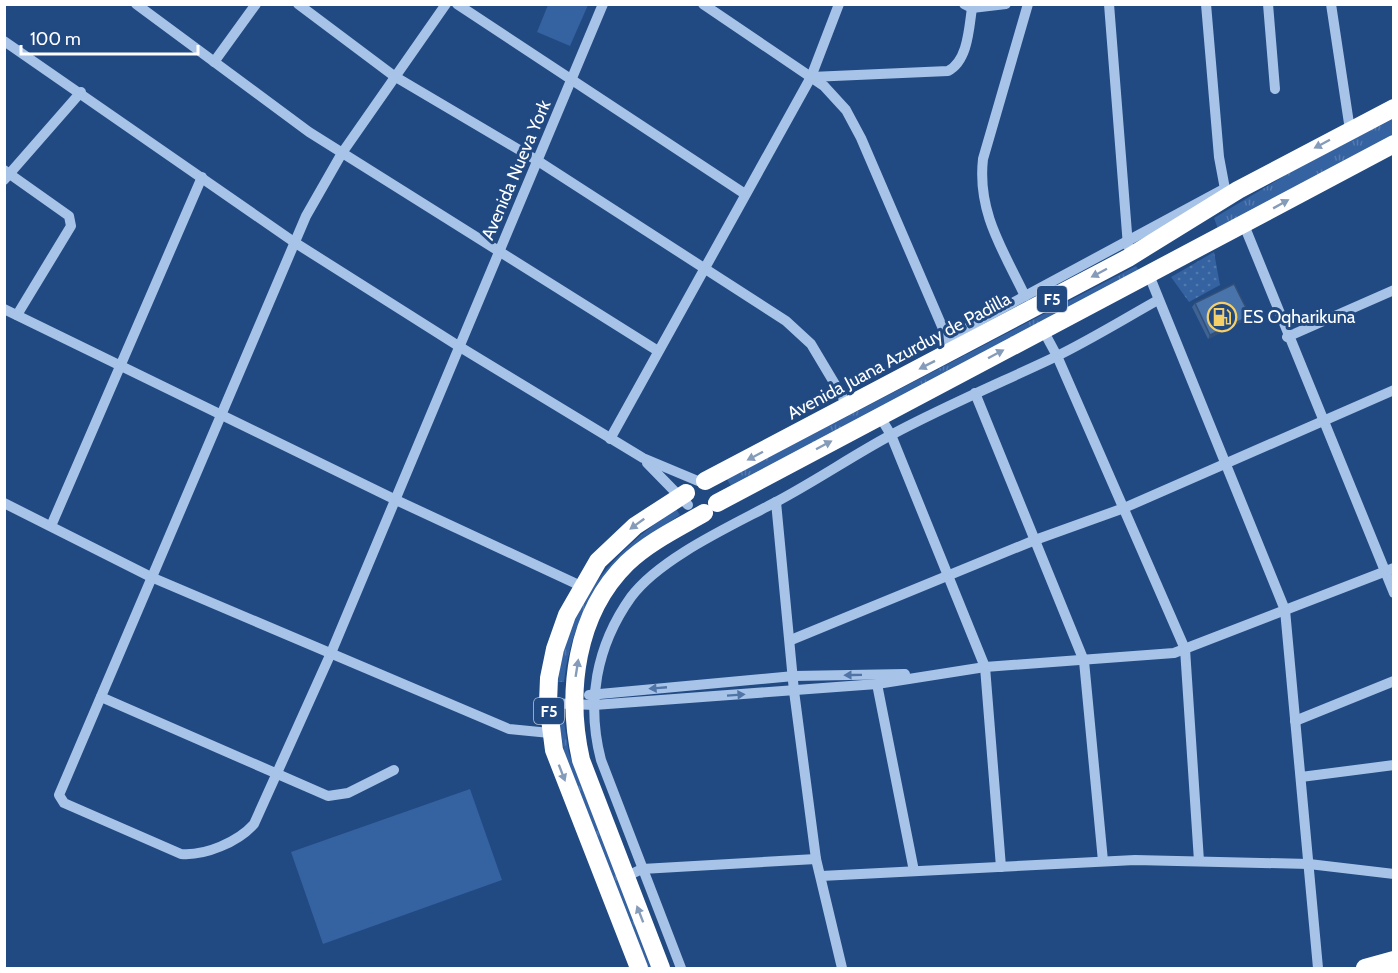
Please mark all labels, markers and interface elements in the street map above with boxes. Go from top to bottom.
scale bar [21,18,198,56]
text: 100 m [30,28,81,50]
street label: Avenida Nueva York [477,96,556,243]
one-way arrow [1314,139,1331,149]
one-way arrow [1272,199,1289,209]
one-way arrow [1091,268,1108,278]
road number: F5 [1037,286,1067,312]
street label: Avenida Juana Azurduy de Padilla [783,287,1015,424]
fuel station icon: ES Oqharikuna [1206,301,1238,333]
place label: ES Oqharikuna [1243,306,1356,328]
one-way arrow [988,349,1005,359]
one-way arrow [919,361,936,370]
one-way arrow [816,440,833,450]
one-way arrow [746,451,763,461]
one-way arrow [630,518,646,530]
one-way arrow [573,658,582,677]
one-way arrow [843,670,862,680]
one-way arrow [649,683,668,693]
one-way arrow [726,690,745,700]
road number: F5 [534,698,564,724]
one-way arrow [558,764,567,782]
one-way arrow [634,905,644,923]

